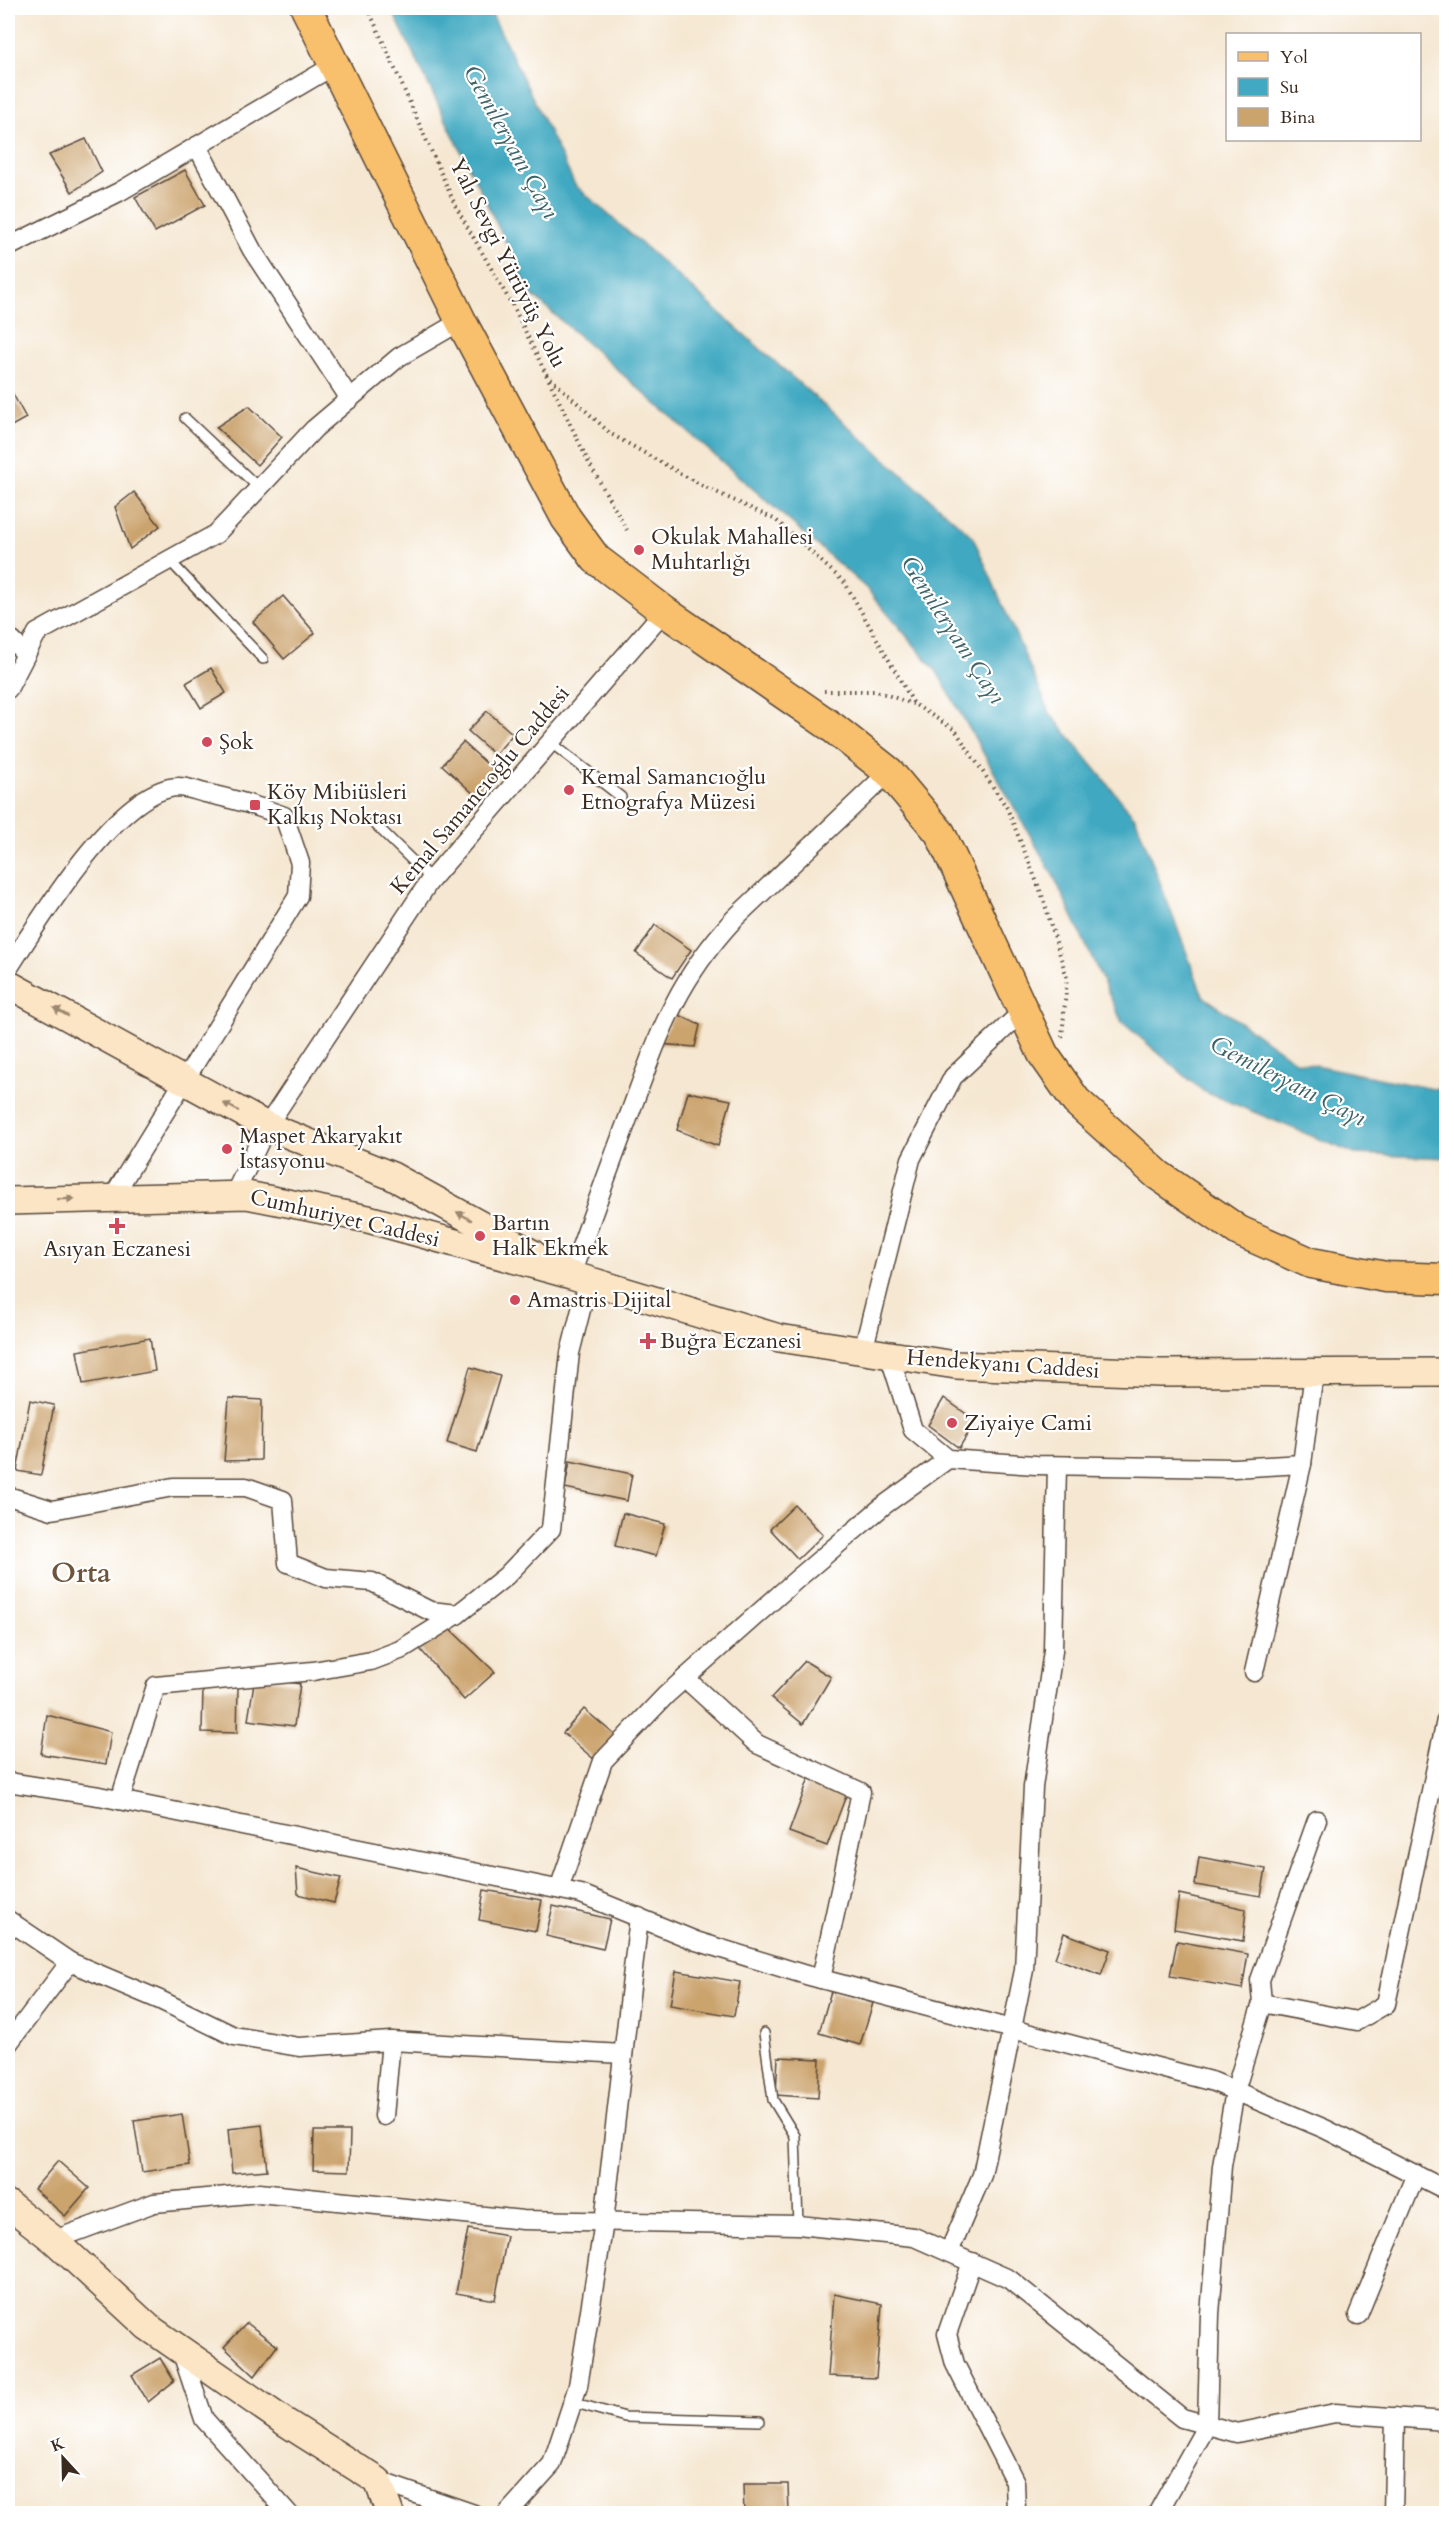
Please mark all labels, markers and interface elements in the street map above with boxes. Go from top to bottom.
legend [1226,33,1421,141]
text: Yol [1280,45,1308,70]
water label: Gemileryanı Çayı [455,59,567,225]
text: Su [1280,75,1299,100]
text: Bina [1280,105,1316,130]
street label: Yalı Sevgi Yürüyüş Yolu [442,153,574,373]
place label: Okulak Mahallesi Muhtarlığı [651,522,813,577]
marker: Okulak Mahallesi Muhtarlığı [632,543,646,557]
water label: Gemileryanı Çayı [893,549,1014,711]
street label: Kemal Samancıoğlu Caddesi [384,679,576,901]
place label: Şok [219,727,254,757]
marker: Şok [200,735,214,749]
place label: Kemal Samancıoğlu Etnografya Müzesi [581,762,766,817]
place label: Köy Mibiüsleri Kalkış Noktası [267,777,407,832]
marker: Kemal Samancıoğlu Etnografya Müzesi [562,783,576,797]
marker: Köy Mibiüsleri Kalkış Noktası [248,798,262,812]
one-way arrow [52,1007,69,1017]
water label: Gemileryanı Çayı [1204,1028,1372,1135]
one-way arrow [223,1102,240,1112]
place label: Maspet Akaryakıt İstasyonu [239,1121,402,1176]
marker: Maspet Akaryakıt İstasyonu [220,1142,234,1156]
street label: Cumhuriyet Caddesi [247,1182,443,1254]
one-way arrow [56,1195,75,1204]
place label: Bartın Halk Ekmek [492,1208,609,1263]
one-way arrow [456,1211,473,1221]
marker: Asıyan Eczanesi [110,1219,124,1233]
marker: Bartın Halk Ekmek [473,1229,487,1243]
place label: Asıyan Eczanesi [43,1234,191,1264]
place label: Amastris Dijital [527,1285,671,1315]
marker: Amastris Dijital [508,1293,522,1307]
place label: Buğra Eczanesi [660,1326,802,1356]
marker: Buğra Eczanesi [641,1334,655,1348]
street label: Hendekyanı Caddesi [906,1342,1100,1386]
place label: Ziyaiye Cami [964,1408,1092,1438]
marker: Ziyaiye Cami [945,1416,959,1430]
district label: Orta [51,1554,111,1592]
north arrow [33,2428,93,2488]
text: K [48,2432,68,2458]

